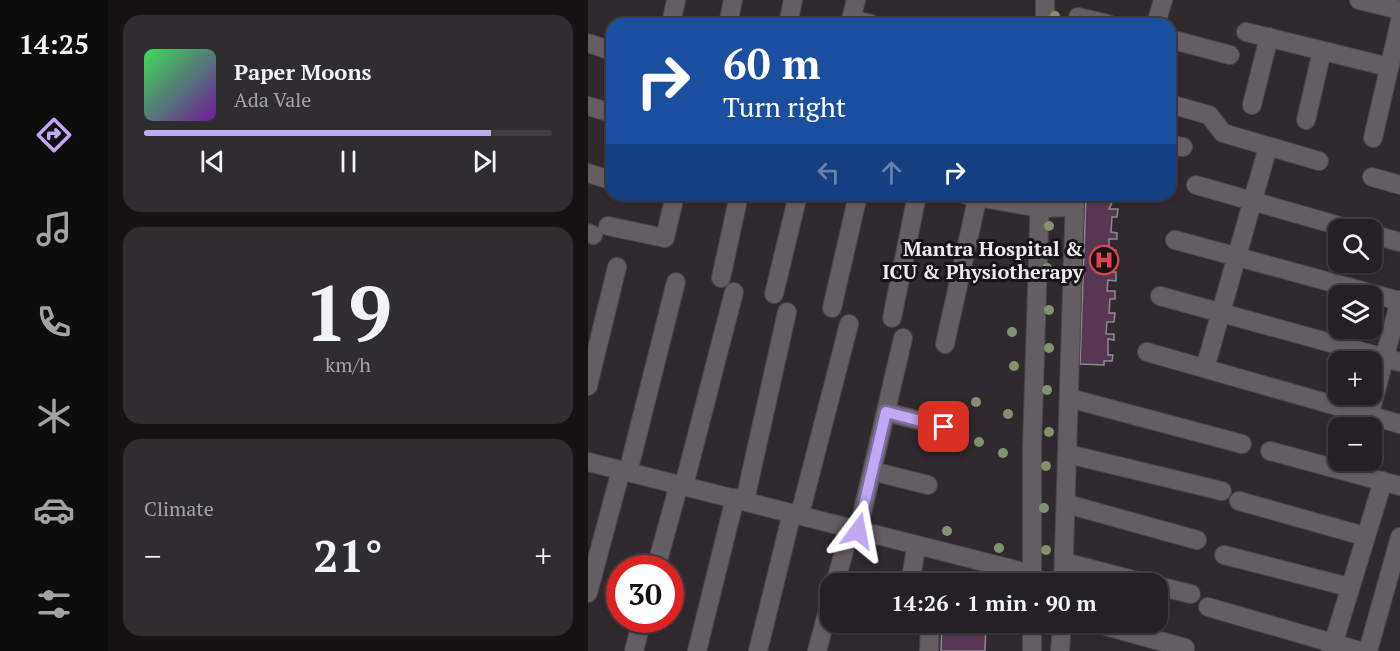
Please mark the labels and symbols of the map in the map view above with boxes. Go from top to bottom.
place label: Mantra Hospital & ICU & Physiotherapy [882,235,1083,285]
hospital icon: Mantra Hospital & ICU & Physiotherapy [1088,244,1120,276]
pin [918,401,969,452]
position arrow [826,499,890,563]
speed limit sign: 30 [606,555,684,633]

